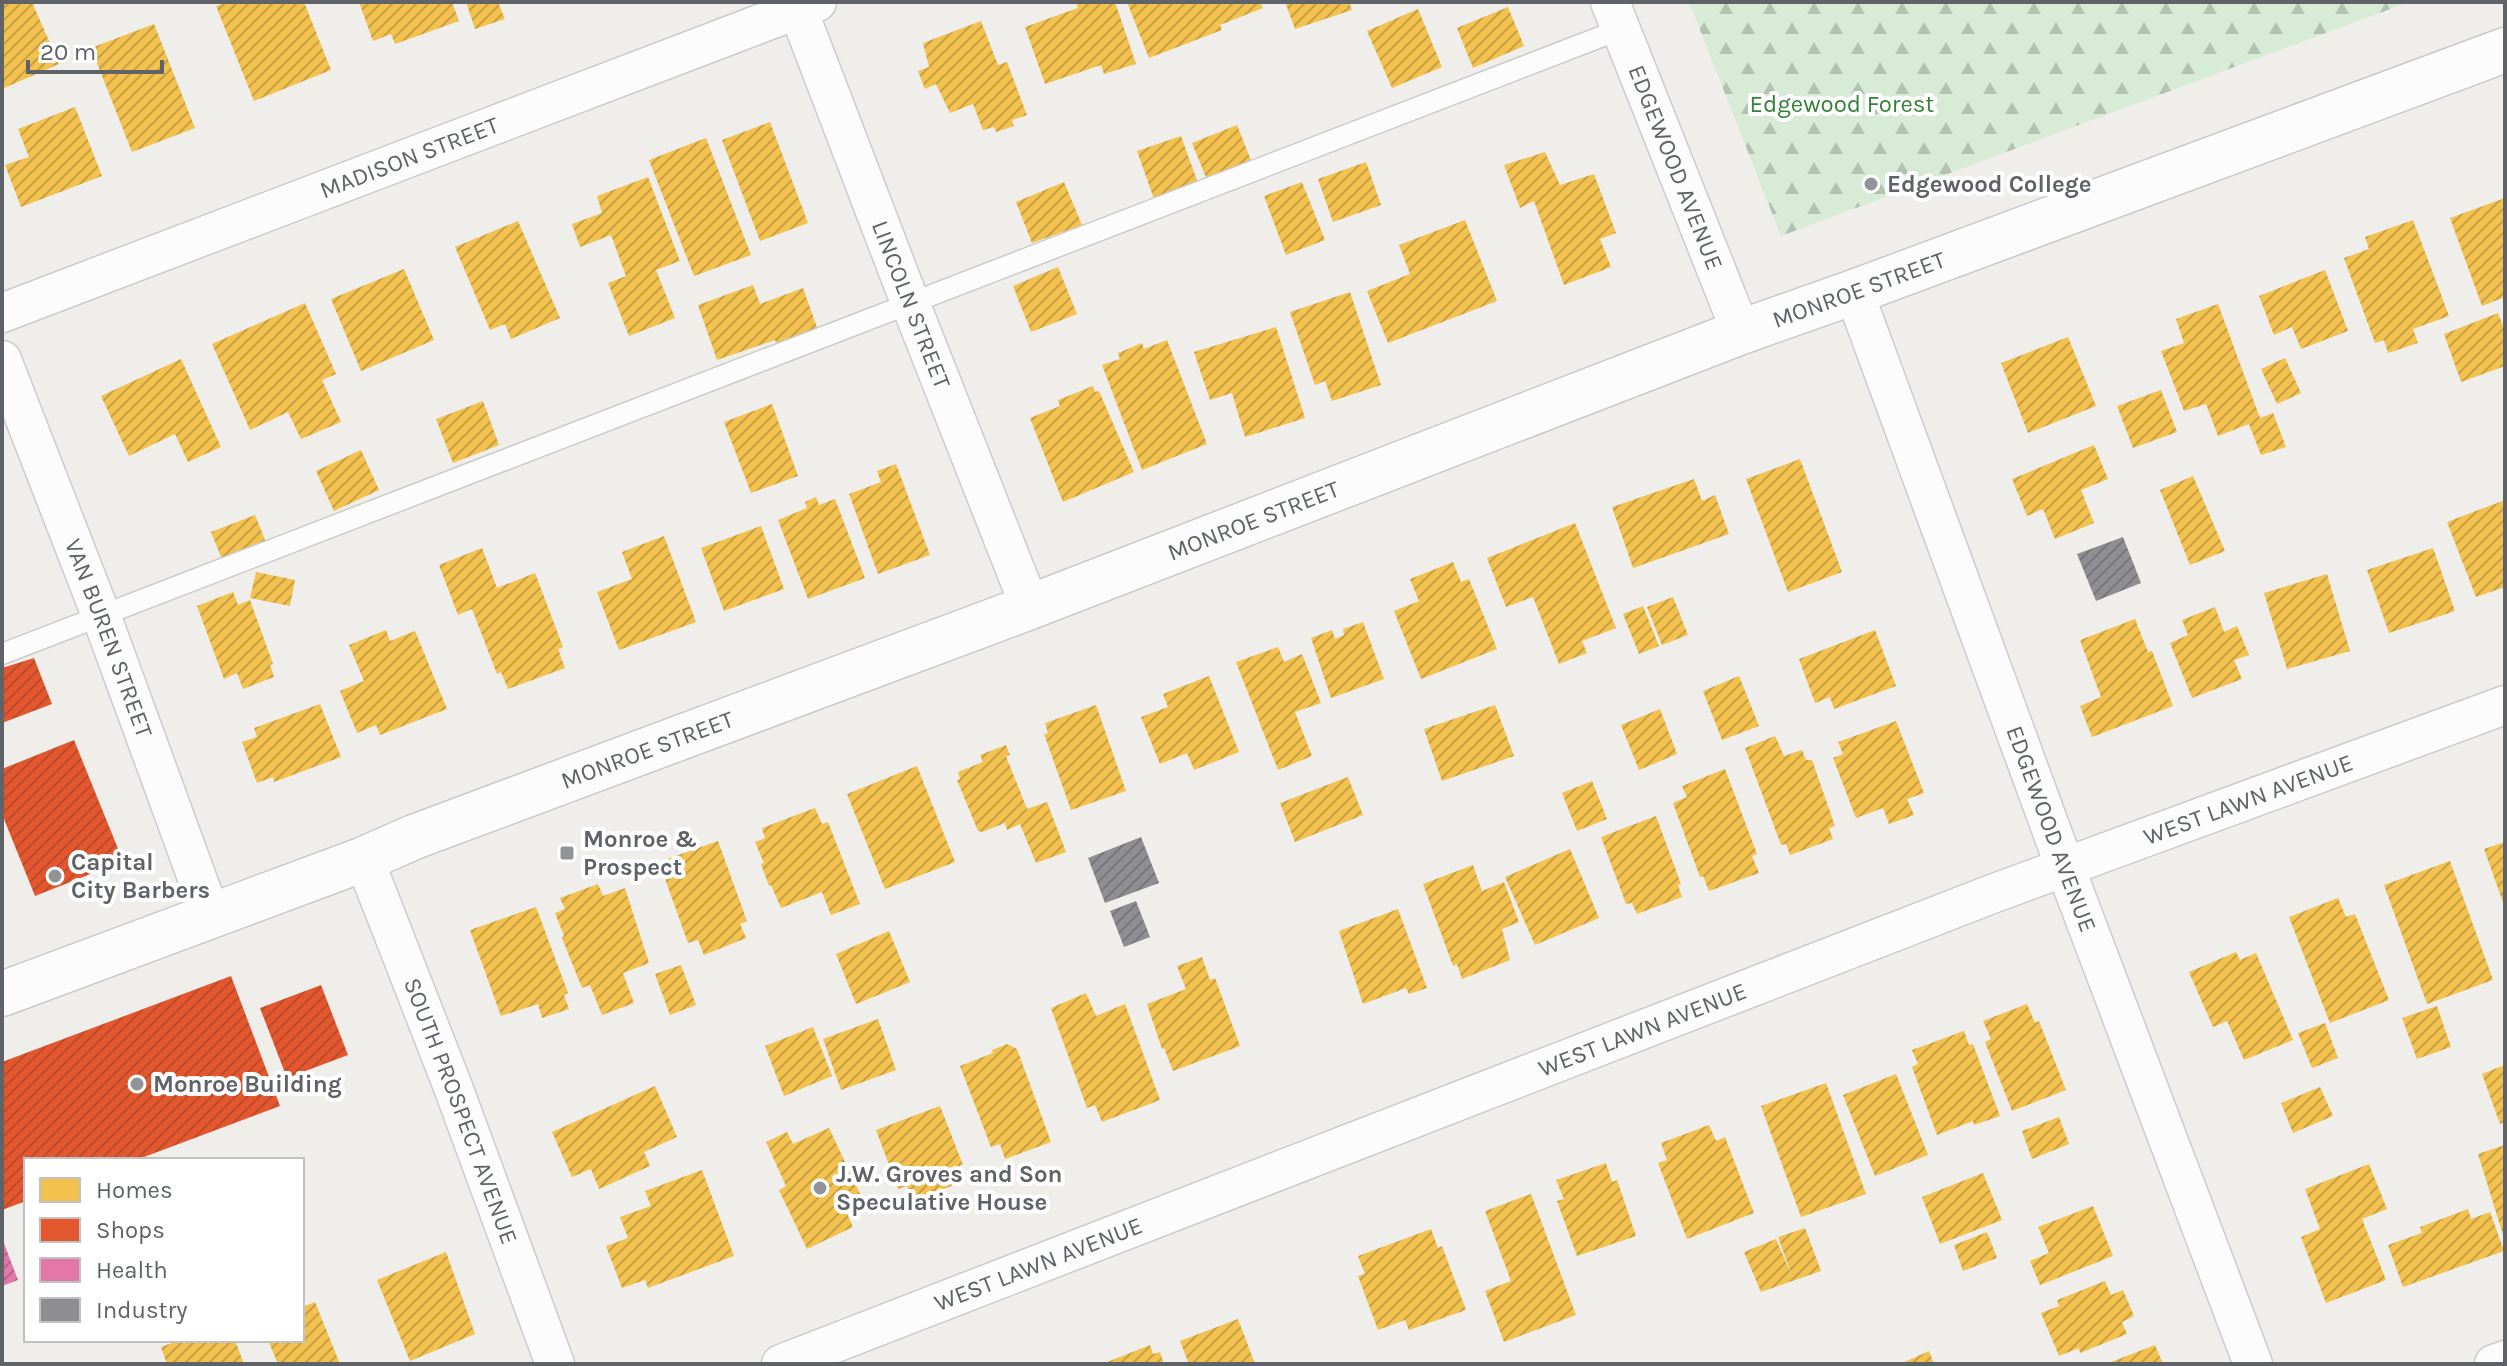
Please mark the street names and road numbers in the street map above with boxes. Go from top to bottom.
street label: EDGEWOOD AVENUE [1622,61,1729,274]
street label: MADISON STREET [316,111,503,204]
street label: LINCOLN STREET [866,216,957,393]
street label: MONROE STREET [1769,245,1949,334]
street label: MONROE STREET [1163,475,1343,566]
street label: VAN BUREN STREET [59,535,159,741]
street label: MONROE STREET [557,705,737,795]
street label: EDGEWOOD AVENUE [2000,722,2102,936]
street label: WEST LAWN AVENUE [2140,748,2357,851]
street label: SOUTH PROSPECT AVENUE [398,974,524,1248]
street label: WEST LAWN AVENUE [1534,977,1750,1083]
street label: WEST LAWN AVENUE [930,1211,1146,1317]

